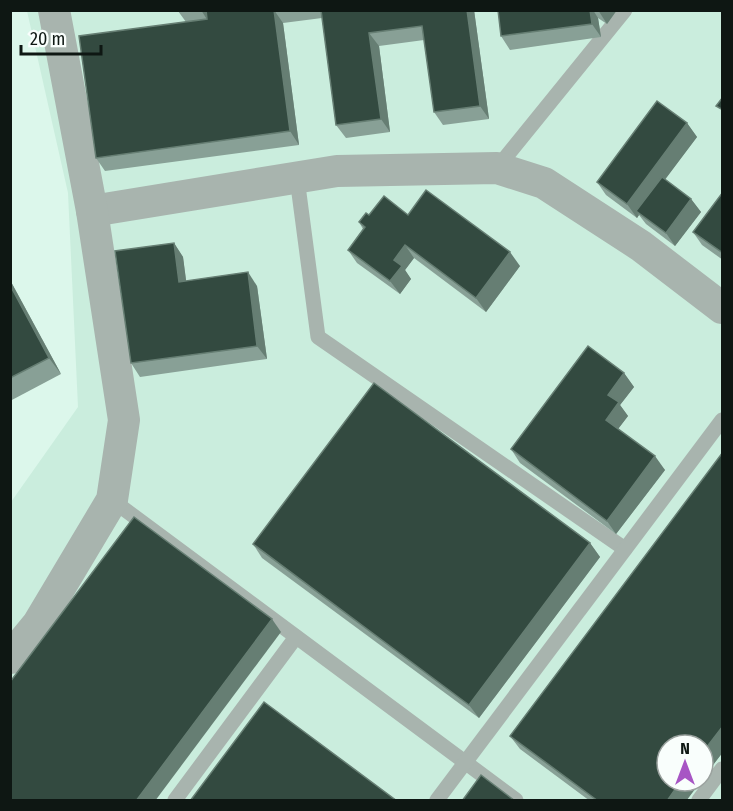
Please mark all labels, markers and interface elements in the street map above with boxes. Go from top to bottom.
scale bar [21,18,100,56]
text: 20 m [30,28,65,50]
north arrow [655,733,715,793]
text: N [680,739,690,758]

